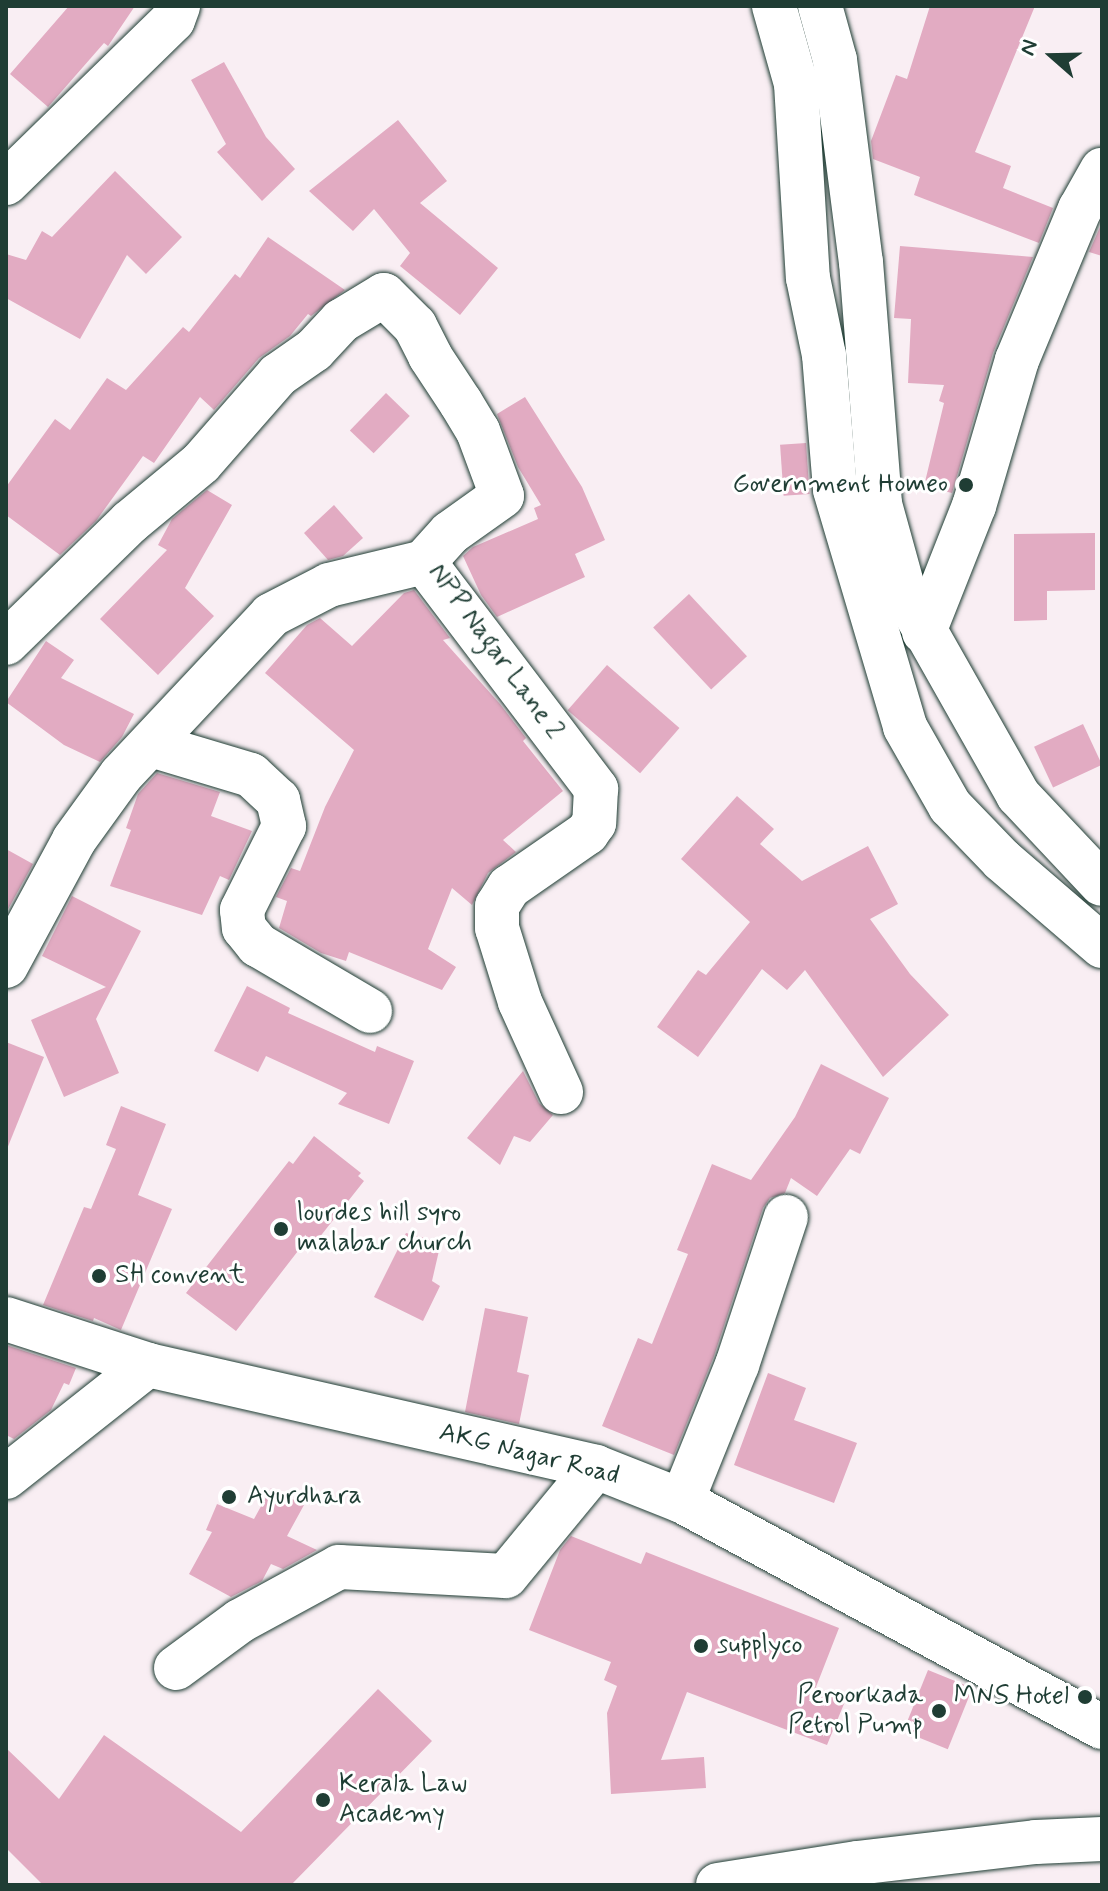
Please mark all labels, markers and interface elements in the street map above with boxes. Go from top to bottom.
north arrow [1012,16,1092,96]
text: N [1014,36,1045,59]
place label: Government Homeo [729,469,948,501]
marker: Government Homeo [955,474,977,496]
street label: NPP Nagar Lane 2 [422,559,568,745]
place label: lourdes hill syro malabar church [297,1198,472,1260]
marker: lourdes hill syro malabar church [272,1220,290,1238]
place label: SH convent [115,1260,232,1292]
marker: SH convent [90,1267,108,1285]
street label: AKG Nagar Road [435,1417,623,1493]
place label: Ayurdhara [247,1481,362,1513]
marker: Ayurdhara [218,1486,240,1508]
place label: supplyco [717,1630,802,1662]
marker: supplyco [692,1637,710,1655]
place label: Peroorkada Petrol Pump [791,1680,923,1742]
place label: MNS Hotel [954,1681,1069,1713]
marker: MNS Hotel [1076,1688,1094,1706]
marker: Peroorkada Petrol Pump [930,1702,948,1720]
place label: Kerala Law Academy [339,1769,467,1830]
marker: Kerala Law Academy [314,1791,332,1809]

